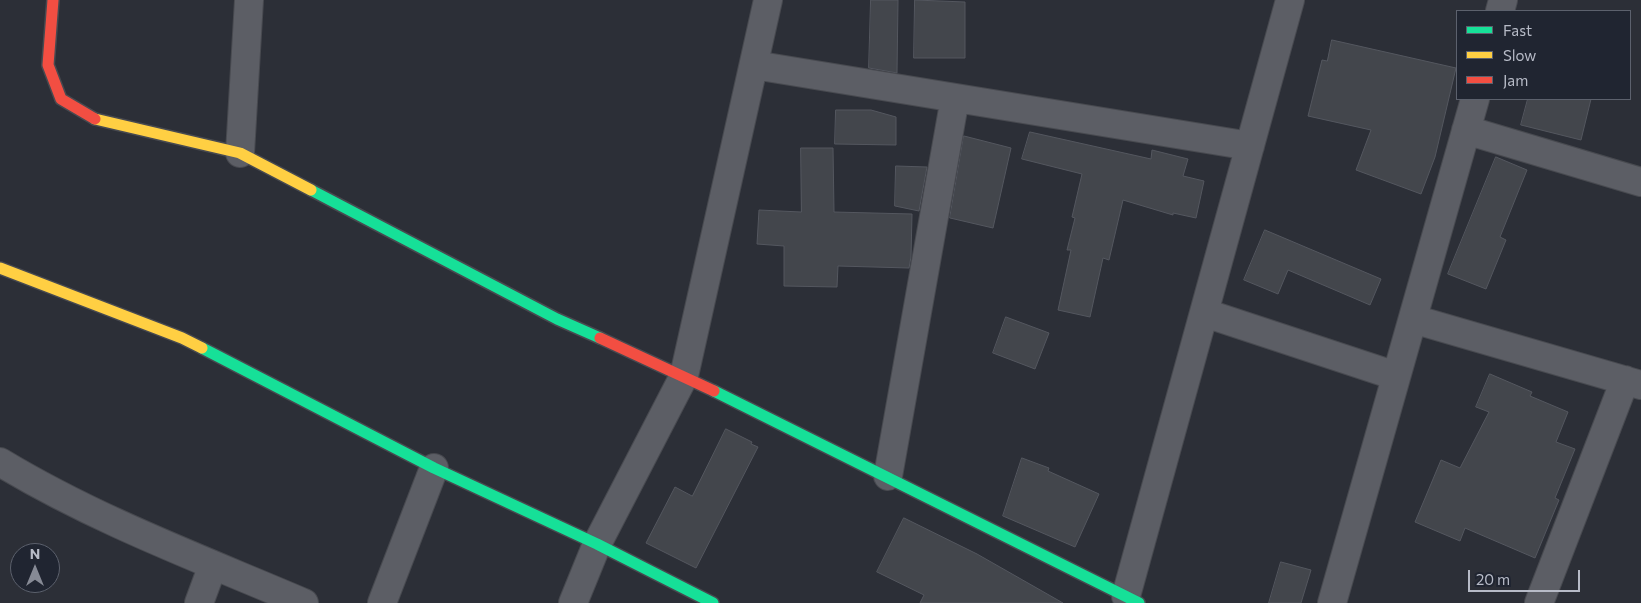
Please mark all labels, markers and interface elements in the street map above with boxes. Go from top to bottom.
legend [1456,10,1631,100]
text: Fast [1503,21,1532,39]
text: Slow [1503,46,1536,64]
text: Jam [1503,71,1528,89]
north arrow [10,543,60,593]
text: N [30,545,40,562]
scale bar [1471,560,1584,592]
text: 20 m [1476,570,1510,588]

